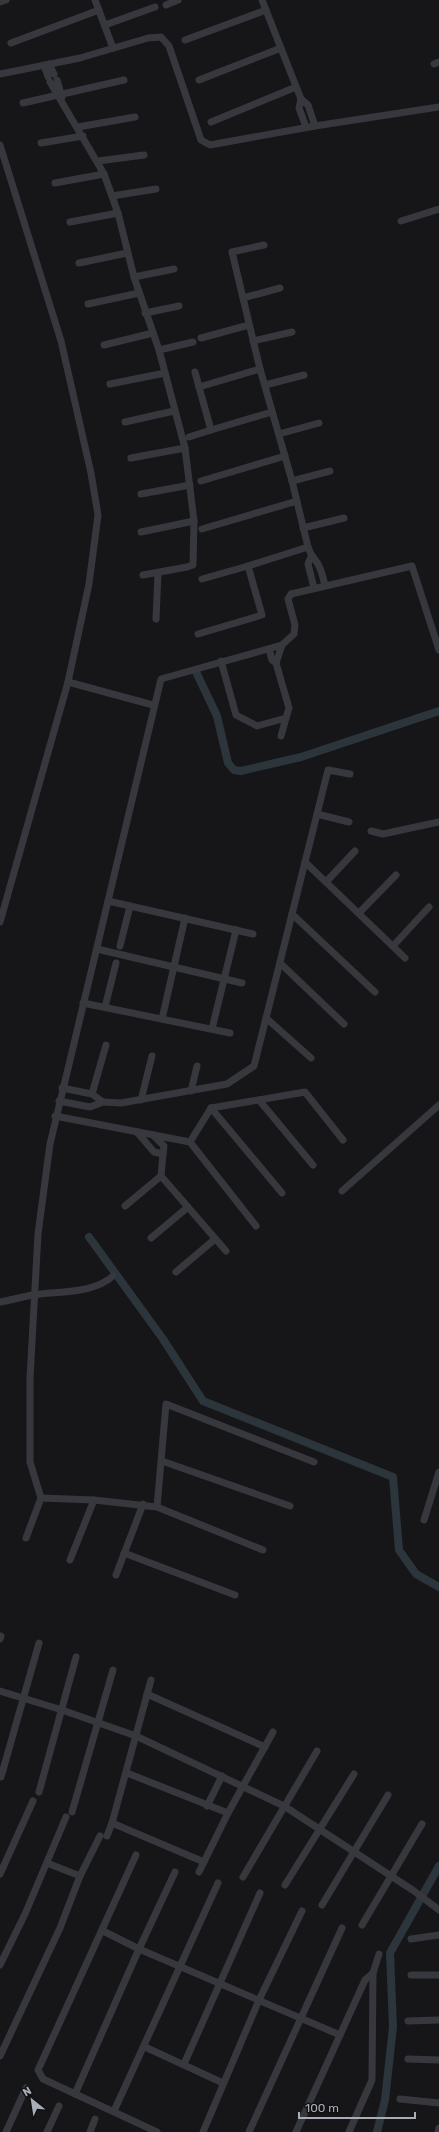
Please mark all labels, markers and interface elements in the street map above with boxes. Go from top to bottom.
north arrow [12,2080,52,2120]
text: N [21,2084,34,2099]
scale bar [299,2094,415,2120]
text: 100 m [305,2101,339,2115]

